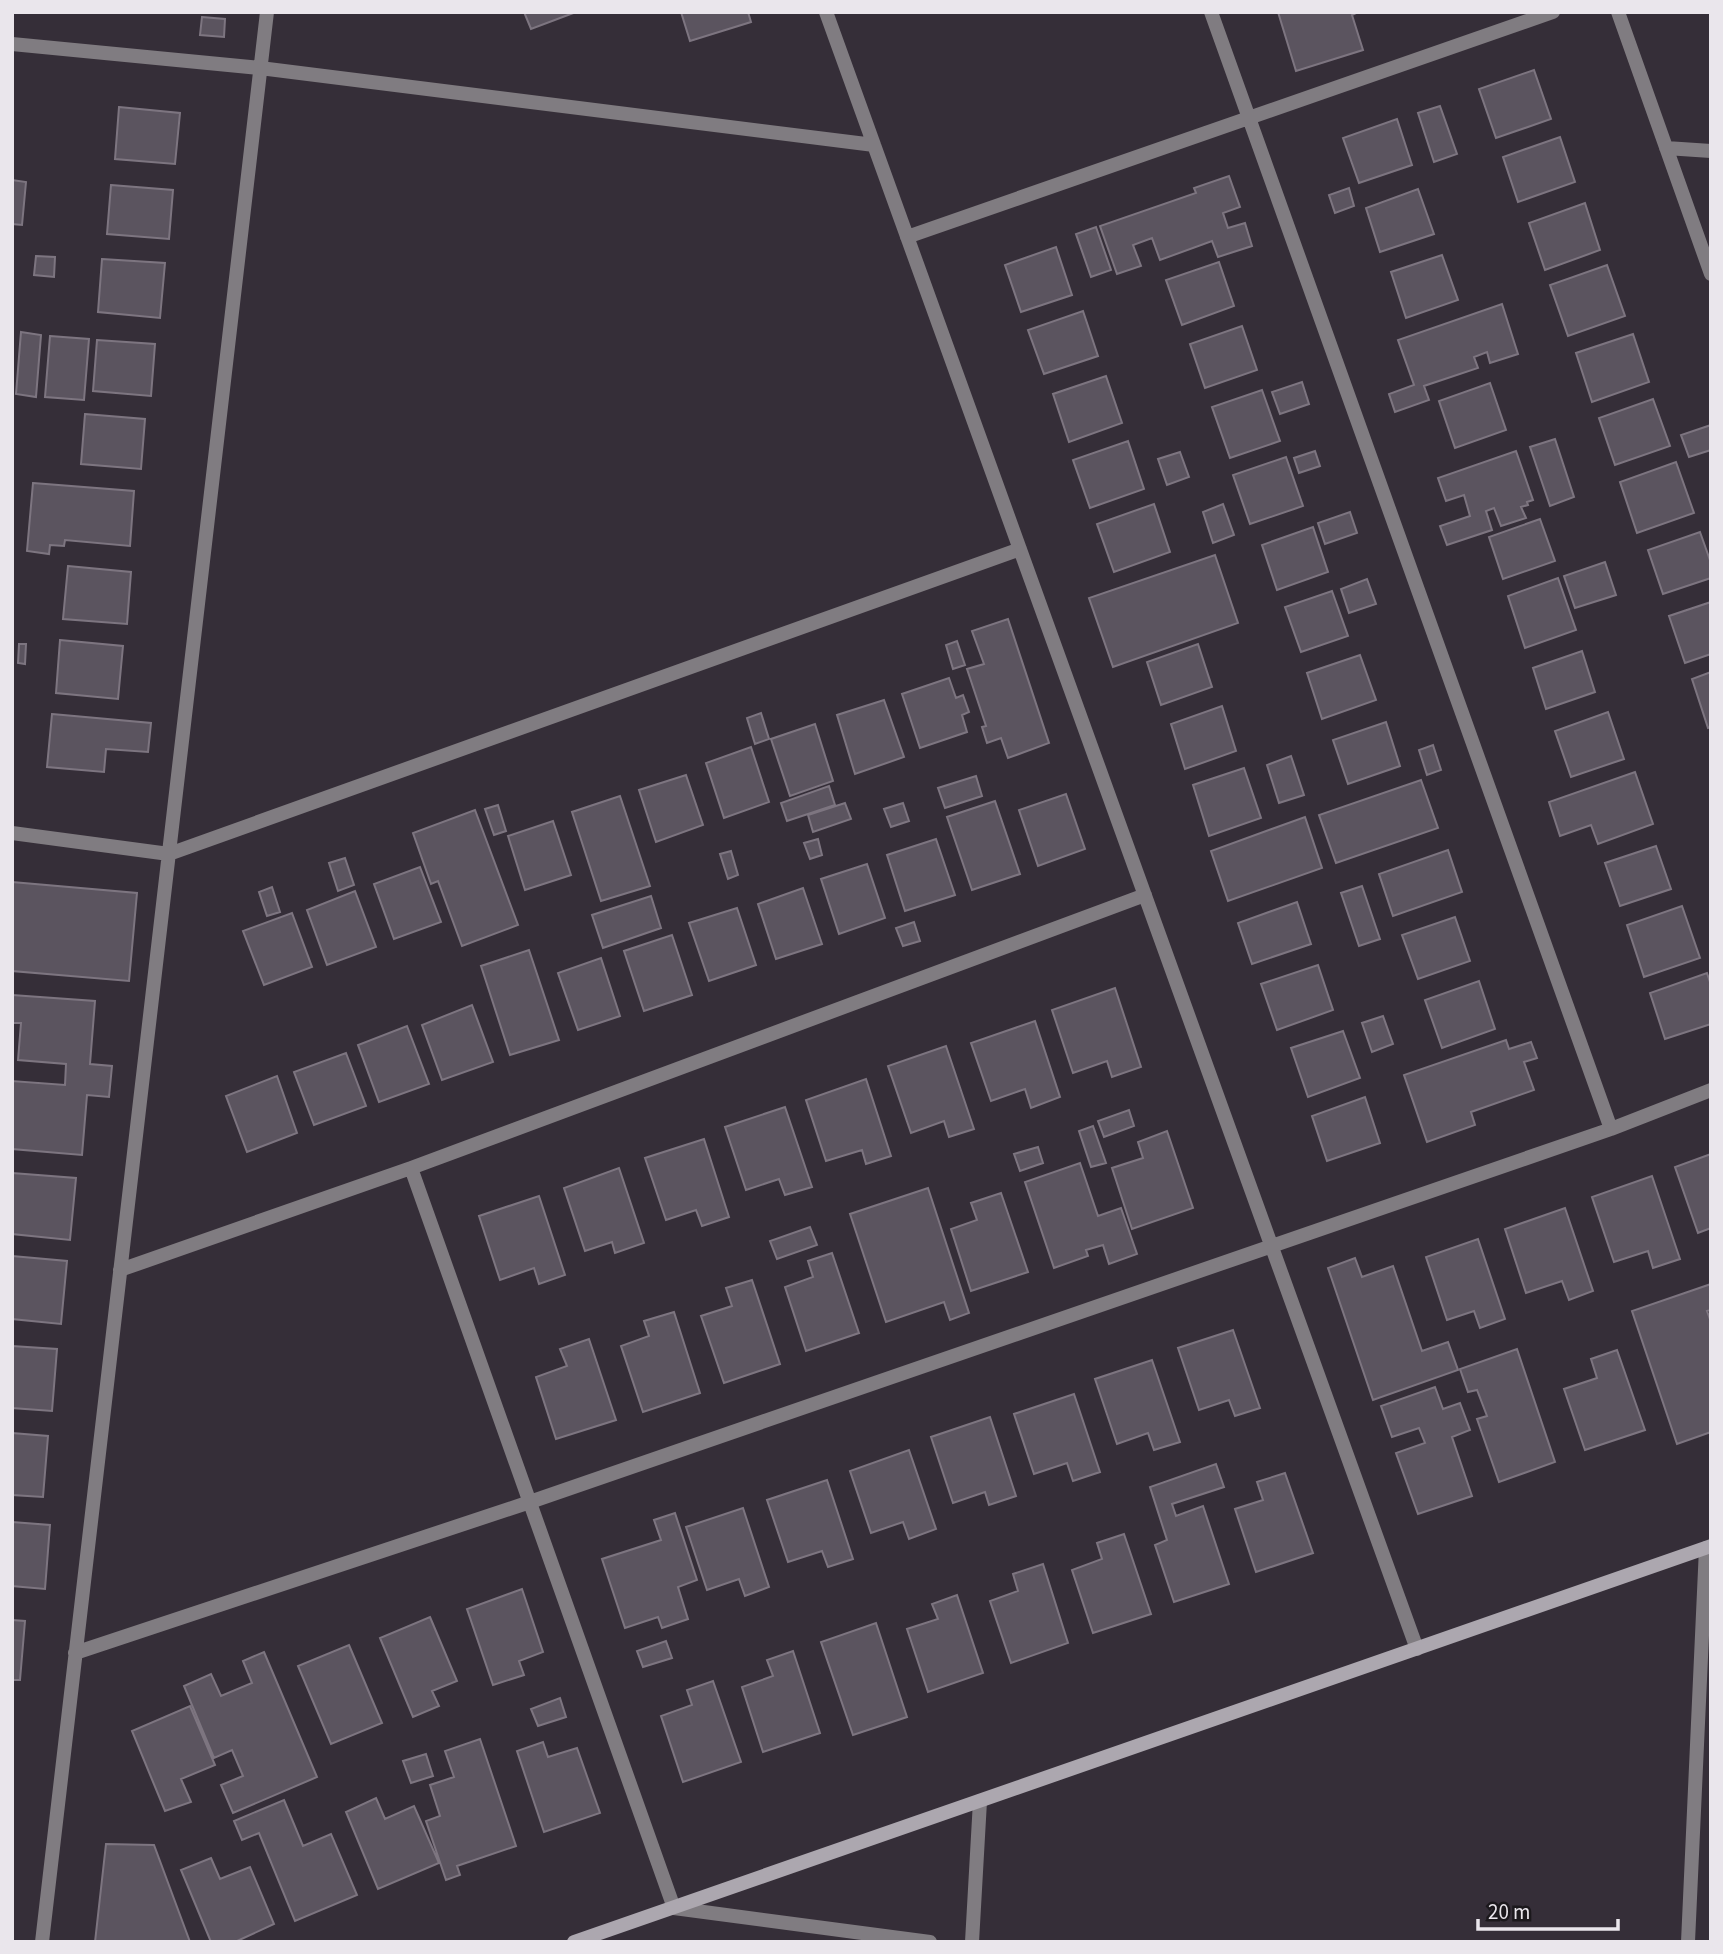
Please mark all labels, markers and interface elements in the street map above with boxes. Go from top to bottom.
scale bar [1478,1888,1618,1932]
text: 20 m [1488,1897,1530,1927]

